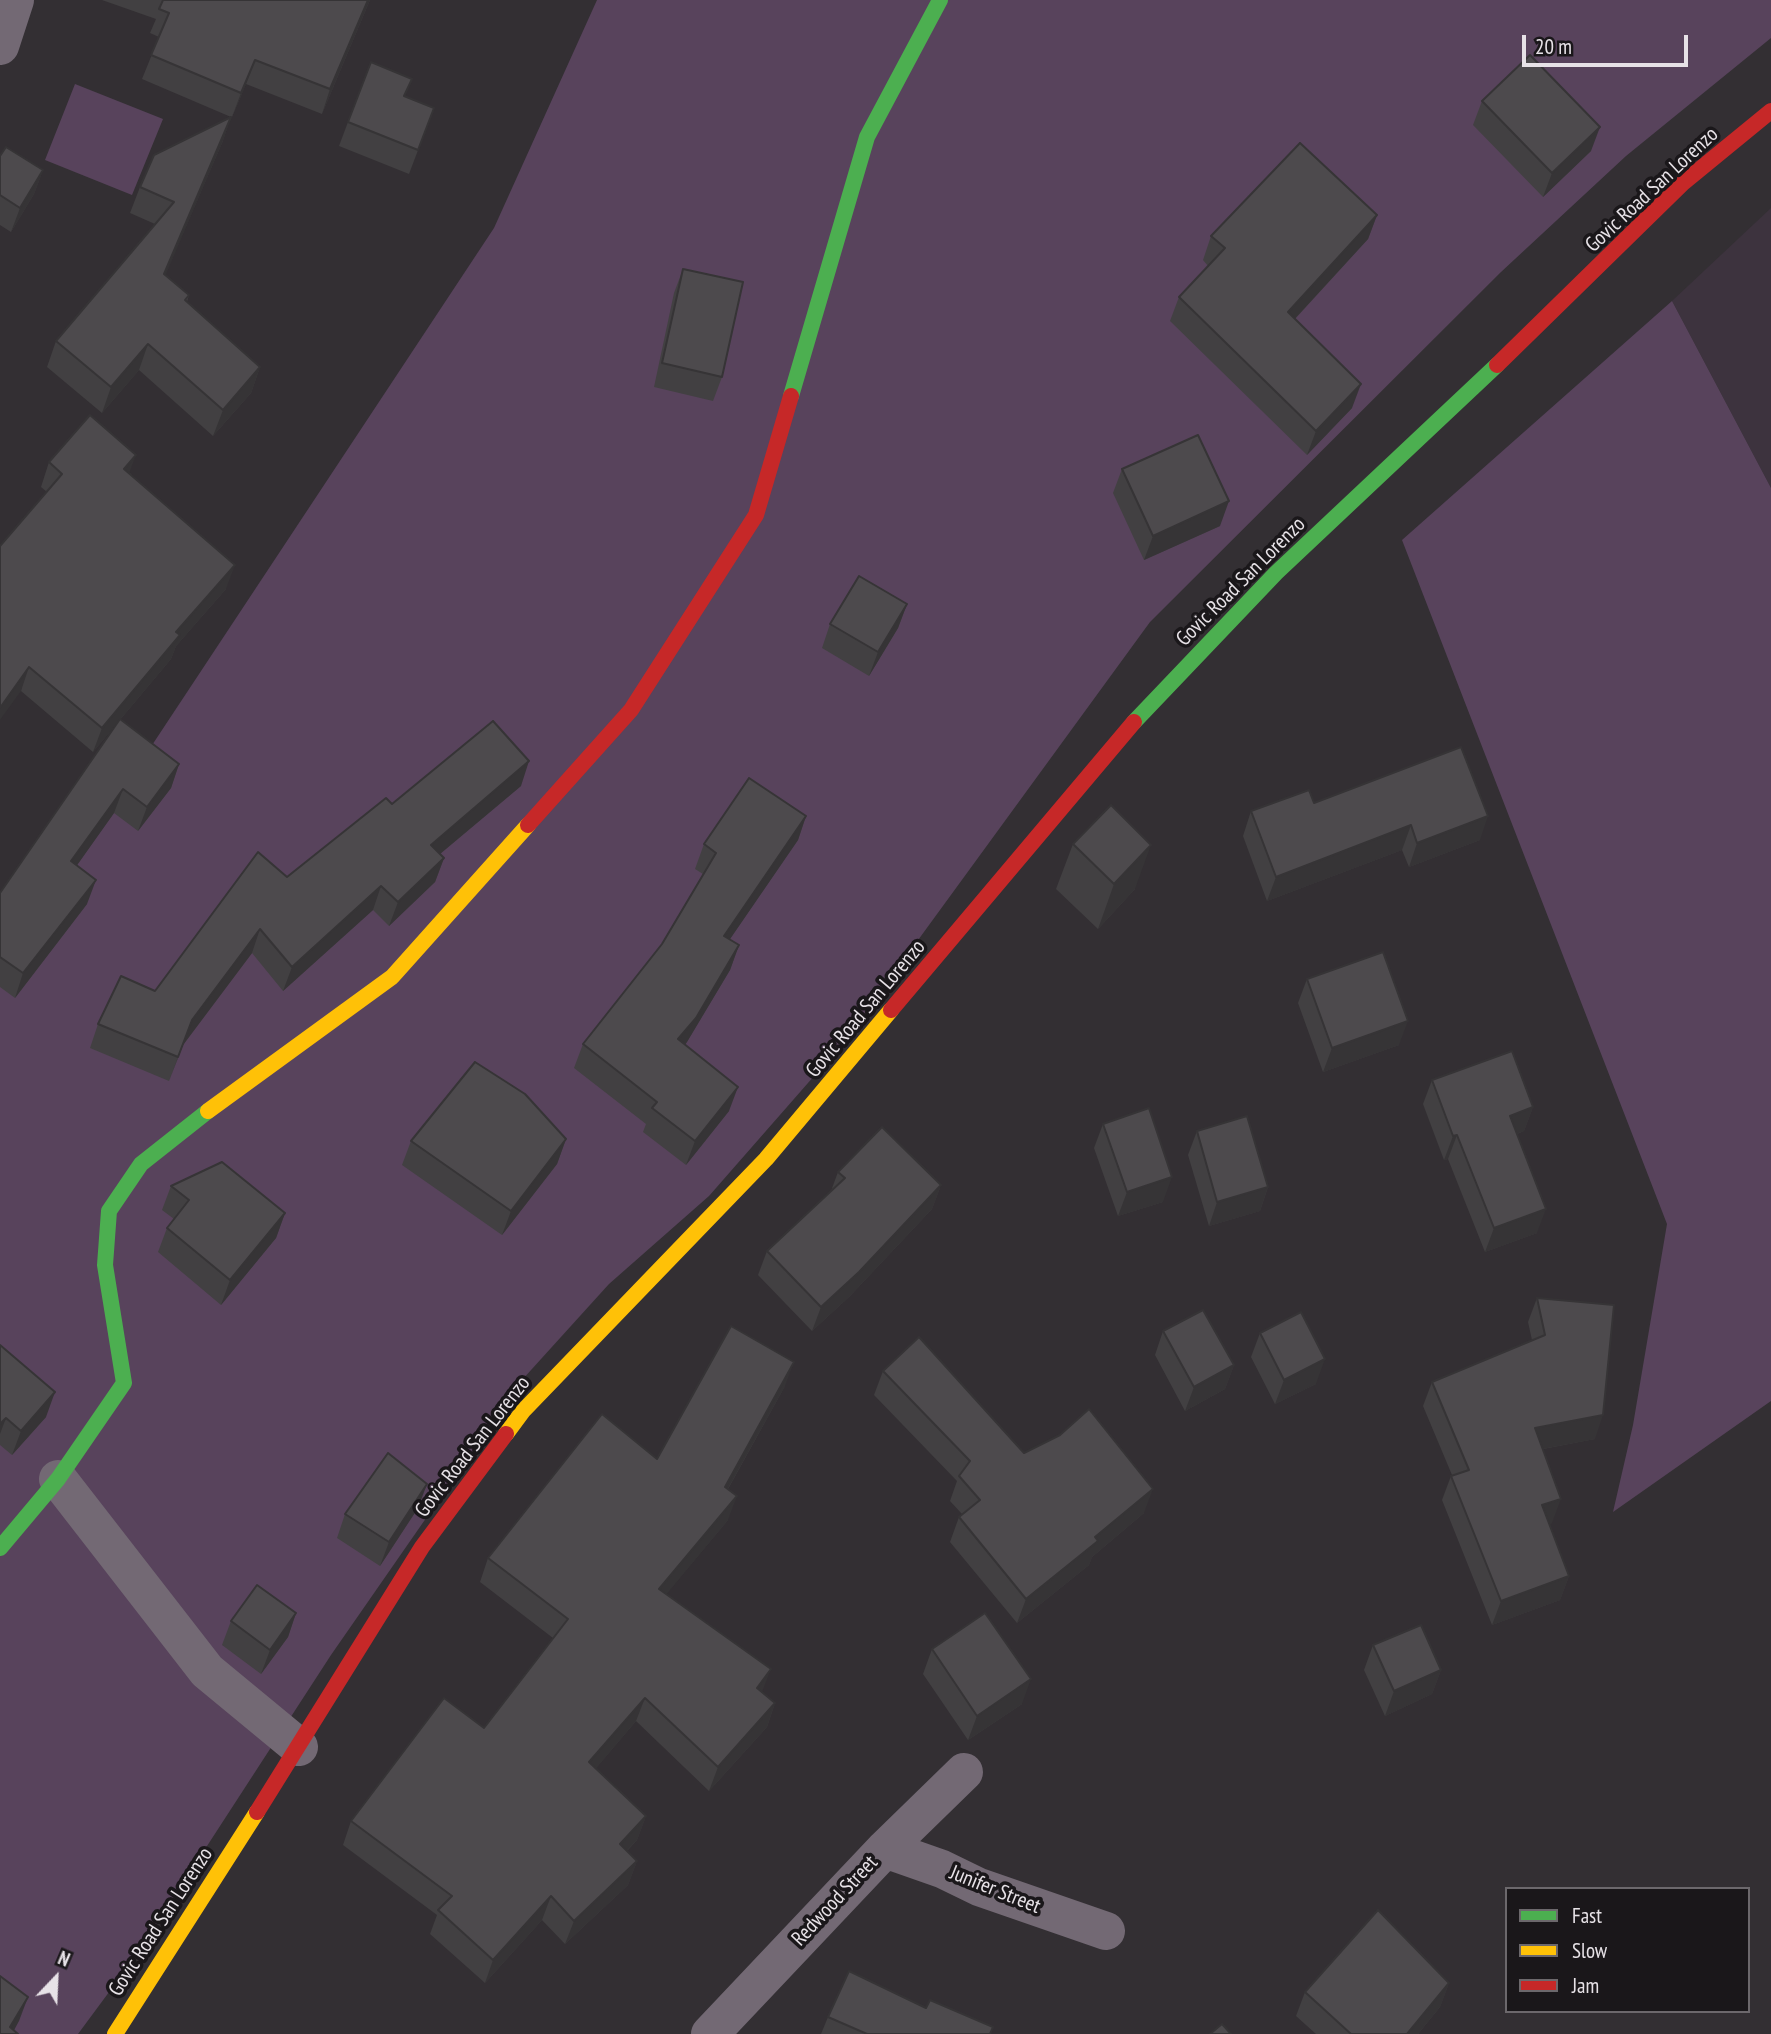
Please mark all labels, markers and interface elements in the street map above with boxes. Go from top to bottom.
scale bar [1526,21,1692,65]
text: 20 m [1535,33,1572,60]
street label: Govic Road San Lorenzo [1580,122,1724,258]
street label: Govic Road San Lorenzo [1171,512,1311,652]
street label: Govic Road San Lorenzo [801,935,931,1083]
street label: Govic Road San Lorenzo [410,1371,536,1523]
street label: Govic Road San Lorenzo [104,1843,218,2001]
street label: Redwood Street [787,1851,883,1951]
street label: Junifer Street [946,1860,1044,1920]
legend [1505,1887,1750,2013]
text: Fast [1572,1902,1602,1929]
text: Slow [1572,1937,1607,1964]
north arrow [21,1943,91,2013]
text: N [55,1946,74,1972]
text: Jam [1572,1972,1599,1999]

